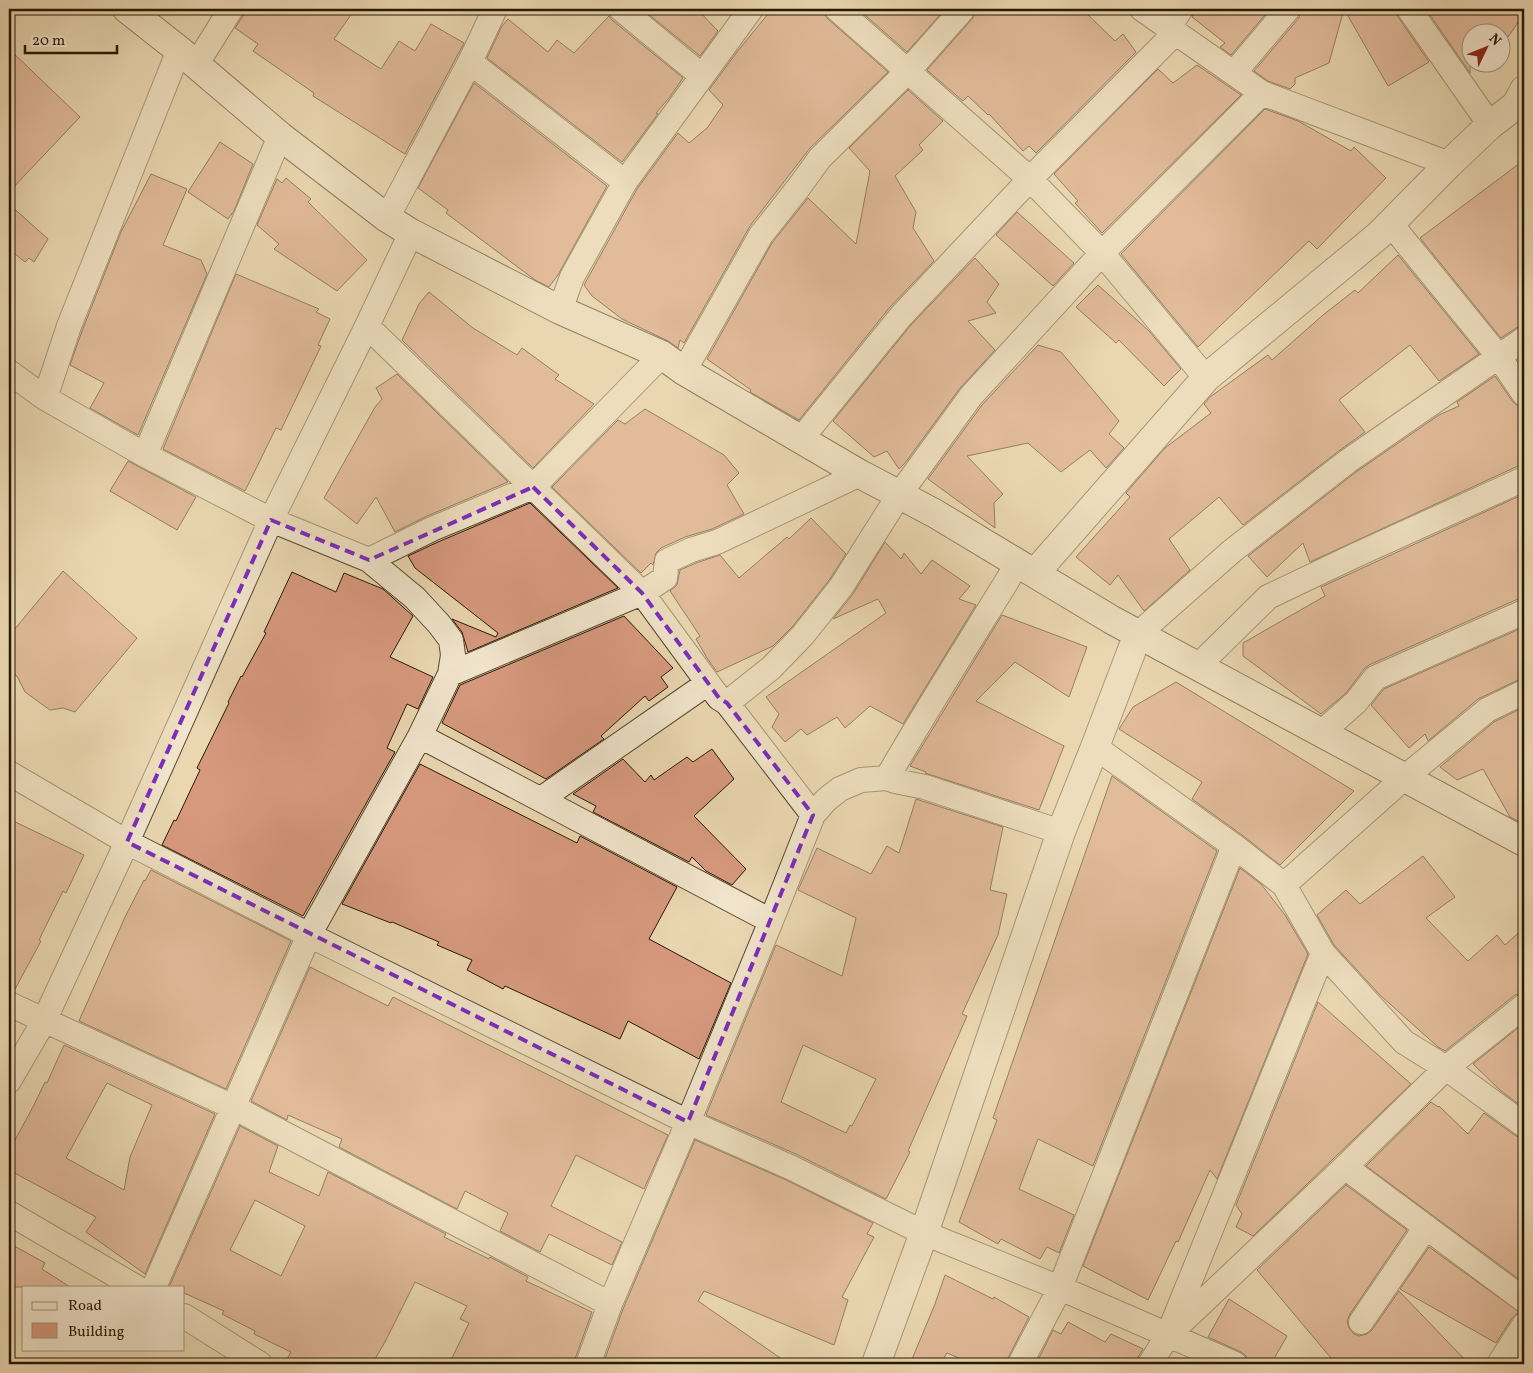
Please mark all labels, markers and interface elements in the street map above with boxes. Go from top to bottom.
scale bar [25,22,118,54]
north arrow [1460,22,1510,72]
text: N [1484,30,1505,50]
text: 20 m [32,31,65,52]
legend [22,1286,185,1350]
text: Road [68,1296,102,1317]
text: Building [68,1322,125,1343]

